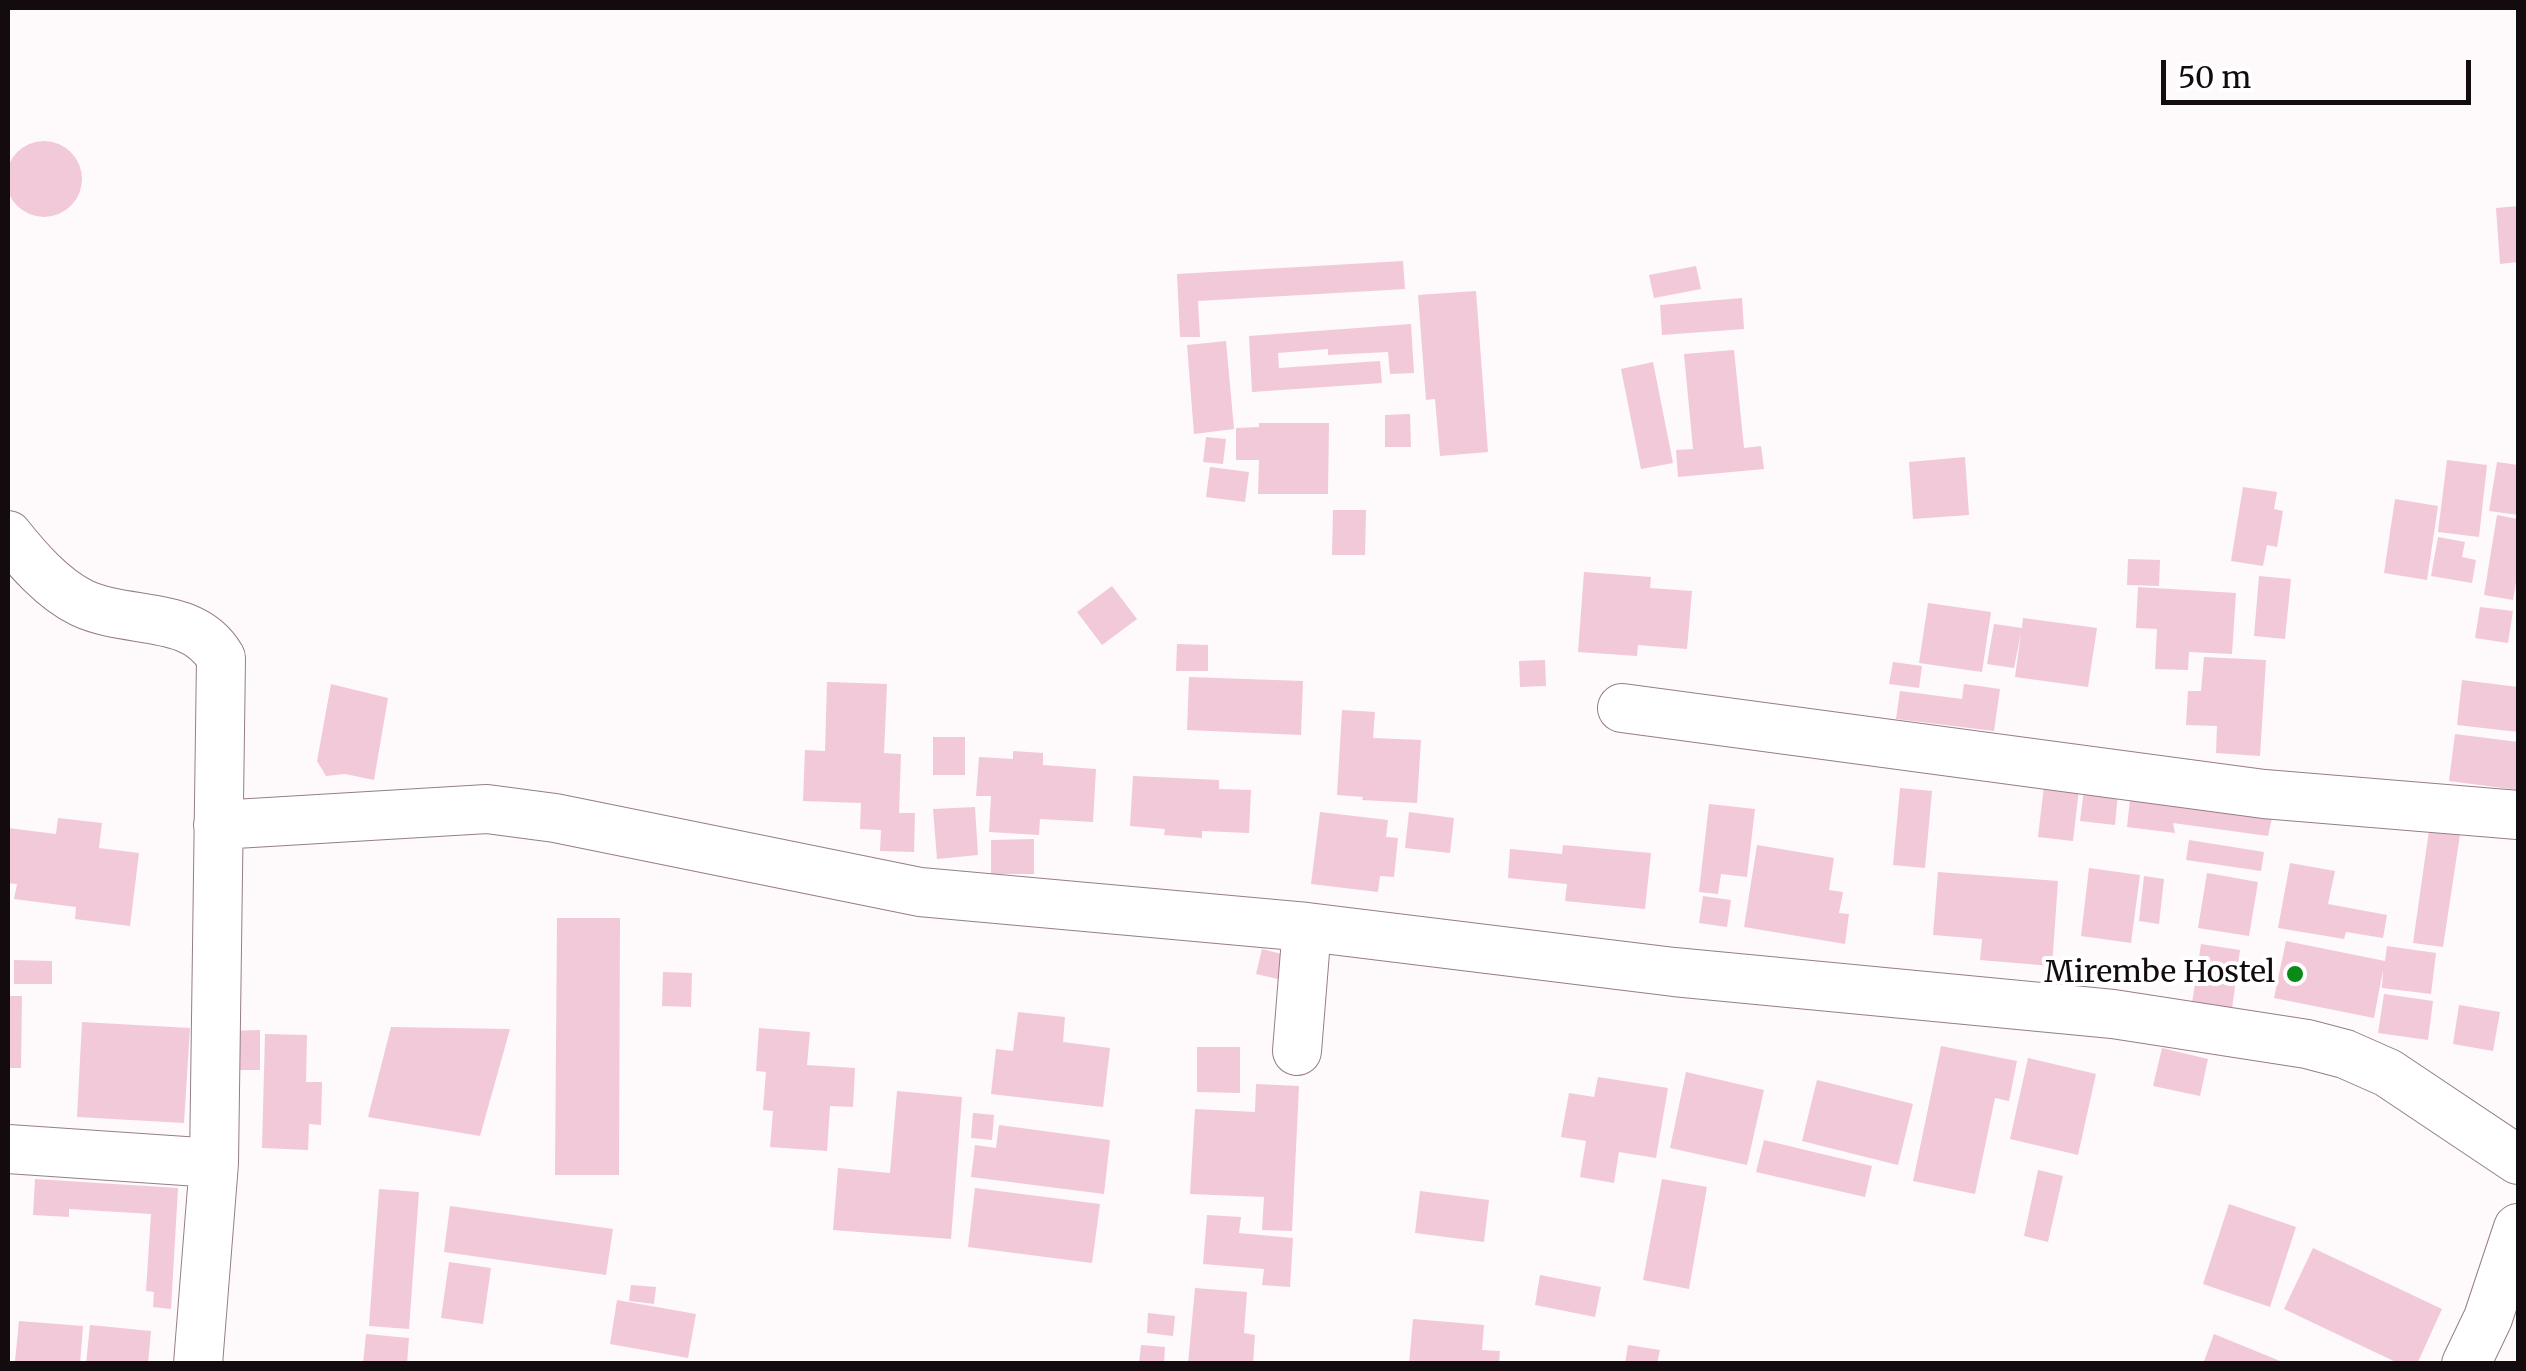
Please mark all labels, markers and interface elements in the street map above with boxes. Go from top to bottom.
scale bar [2166,40,2476,102]
text: 50 m [2178,58,2251,96]
place label: Mirembe Hostel [2044,956,2275,992]
marker: Mirembe Hostel [2284,963,2306,985]

